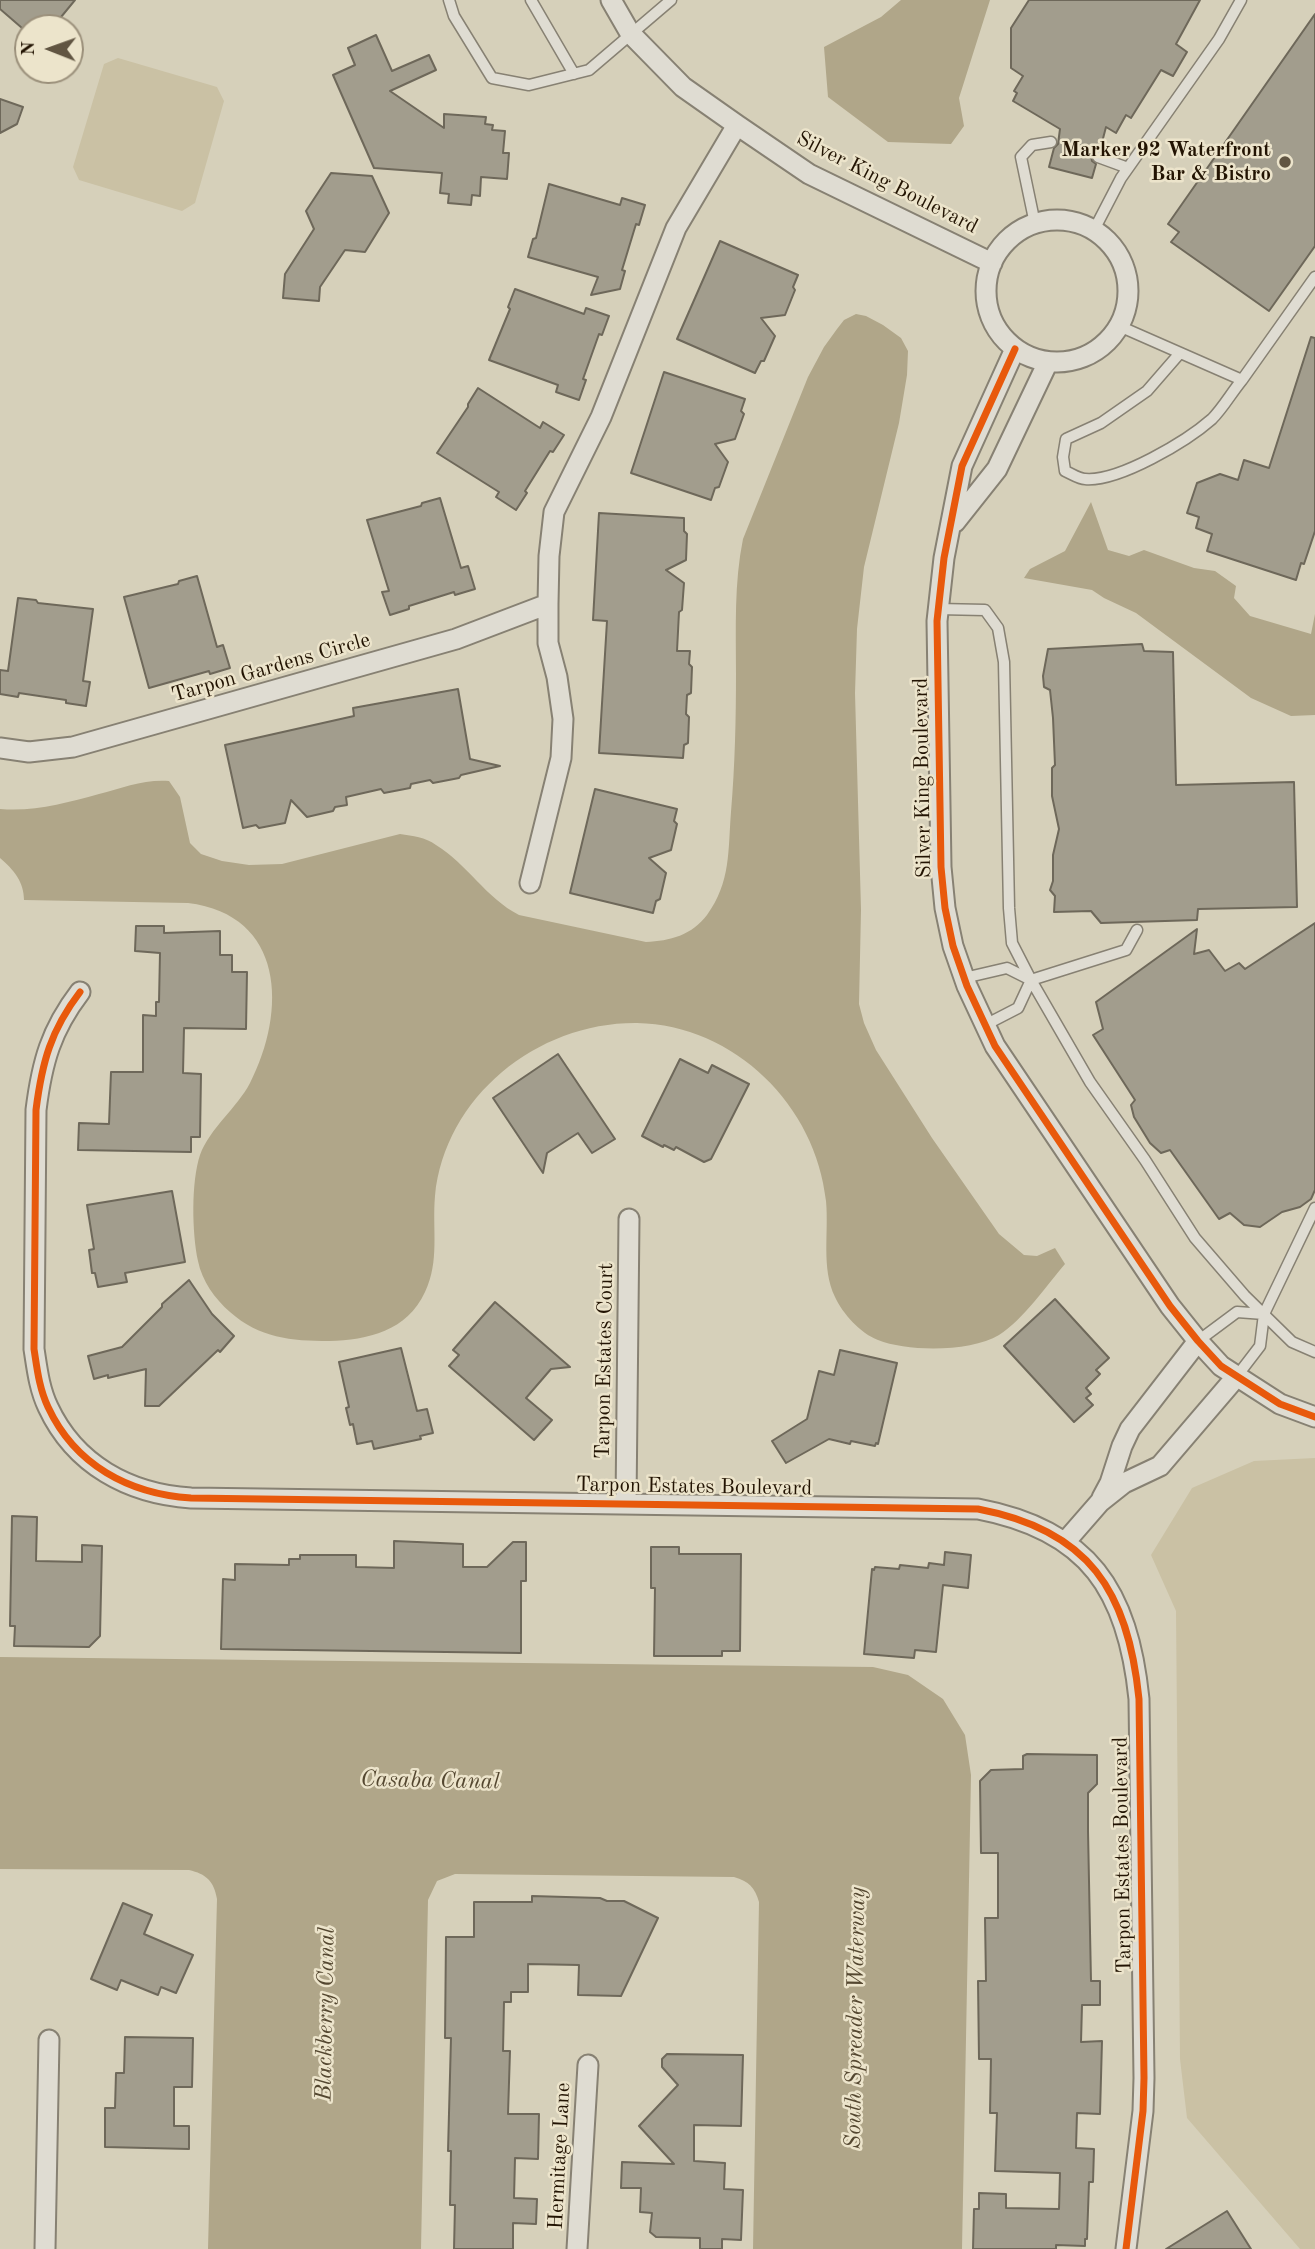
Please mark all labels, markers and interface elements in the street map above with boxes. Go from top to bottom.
north arrow [14,14,84,84]
text: N [20,41,39,56]
street label: Silver King Boulevard [792,126,982,240]
place label: Marker 92 Waterfront Bar & Bistro [1061,137,1271,187]
marker: Marker 92 Waterfront Bar & Bistro [1277,154,1293,170]
street label: Tarpon Gardens Circle [169,628,373,708]
street label: Silver King Boulevard [909,677,937,879]
street label: Tarpon Estates Court [591,1263,619,1459]
street label: Tarpon Estates Boulevard [576,1472,812,1502]
street label: Tarpon Estates Boulevard [1108,1737,1138,1973]
water label: Casaba Canal [360,1766,500,1796]
water label: South Spreader Waterway [840,1887,872,2149]
water label: Blackberry Canal [311,1927,341,2101]
street label: Hermitage Lane [544,2082,576,2230]

